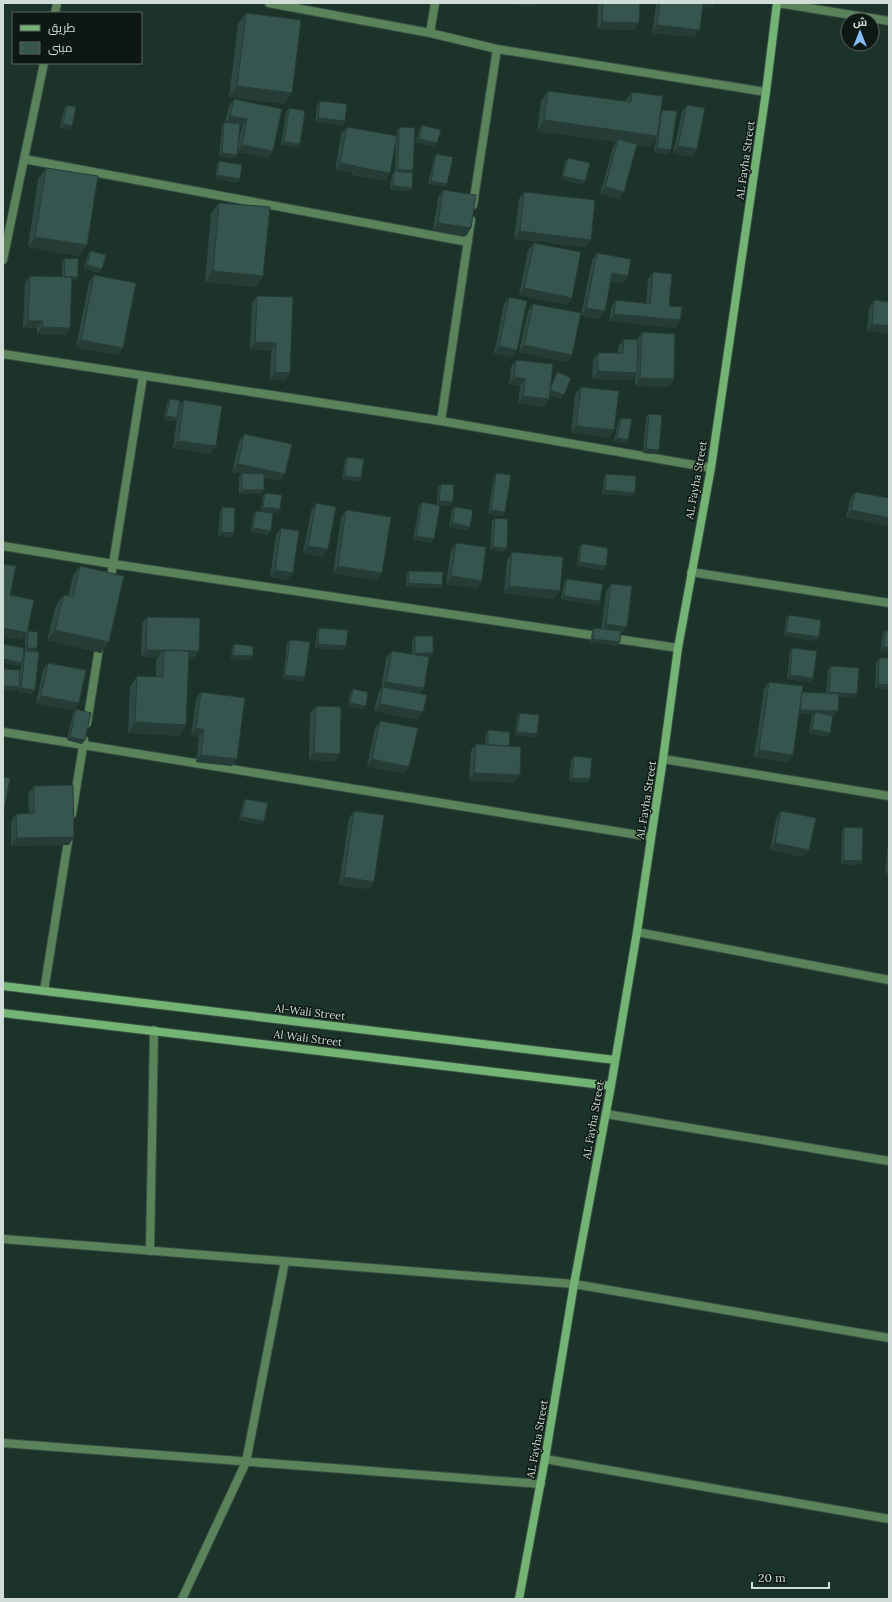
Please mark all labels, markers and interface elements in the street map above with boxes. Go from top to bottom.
legend [12,12,142,64]
north arrow [840,12,880,52]
text: ش [853,15,867,29]
text: طريق [48,20,76,35]
text: مبنى [48,40,73,55]
street label: AL Fayha Street [732,119,758,201]
street label: AL Fayha Street [682,439,710,521]
street label: AL Fayha Street [633,759,659,841]
street label: Al-Wali Street [273,1001,347,1023]
street label: Al Wali Street [272,1027,344,1049]
street label: AL Fayha Street [579,1079,607,1161]
street label: AL Fayha Street [523,1398,551,1480]
scale bar [752,1564,829,1590]
text: 20 m [758,1570,786,1585]

